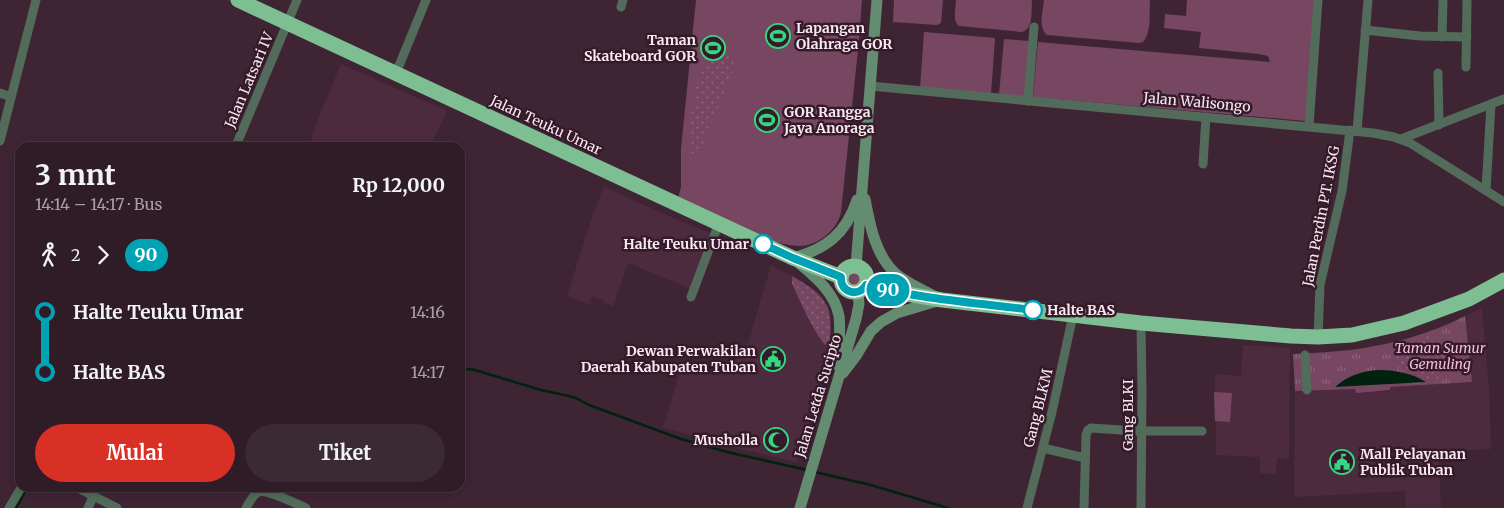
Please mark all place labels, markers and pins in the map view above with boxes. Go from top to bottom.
place label: Lapangan Olahraga GOR [796,19,893,53]
sports icon: Lapangan Olahraga GOR [765,23,791,49]
place label: Taman Skateboard GOR [584,31,697,65]
sports icon: Taman Skateboard GOR [700,35,726,61]
place label: GOR Rangga Jaya Anoraga [783,103,875,137]
sports icon: GOR Rangga Jaya Anoraga [754,107,780,133]
marker: Halte Teuku Umar [753,234,773,254]
place label: Halte Teuku Umar [623,235,749,253]
marker: Halte BAS [1023,300,1043,320]
place label: Halte BAS [1047,301,1116,319]
place label: Dewan Perwakilan Daerah Kabupaten Tuban [581,342,756,376]
public building icon: Dewan Perwakilan Daerah Kabupaten Tuban [760,346,786,372]
mosque icon: Musholla [763,427,789,453]
place label: Musholla [694,431,758,449]
place label: Mall Pelayanan Publik Tuban [1360,445,1466,479]
public building icon: Mall Pelayanan Publik Tuban [1329,449,1355,475]

